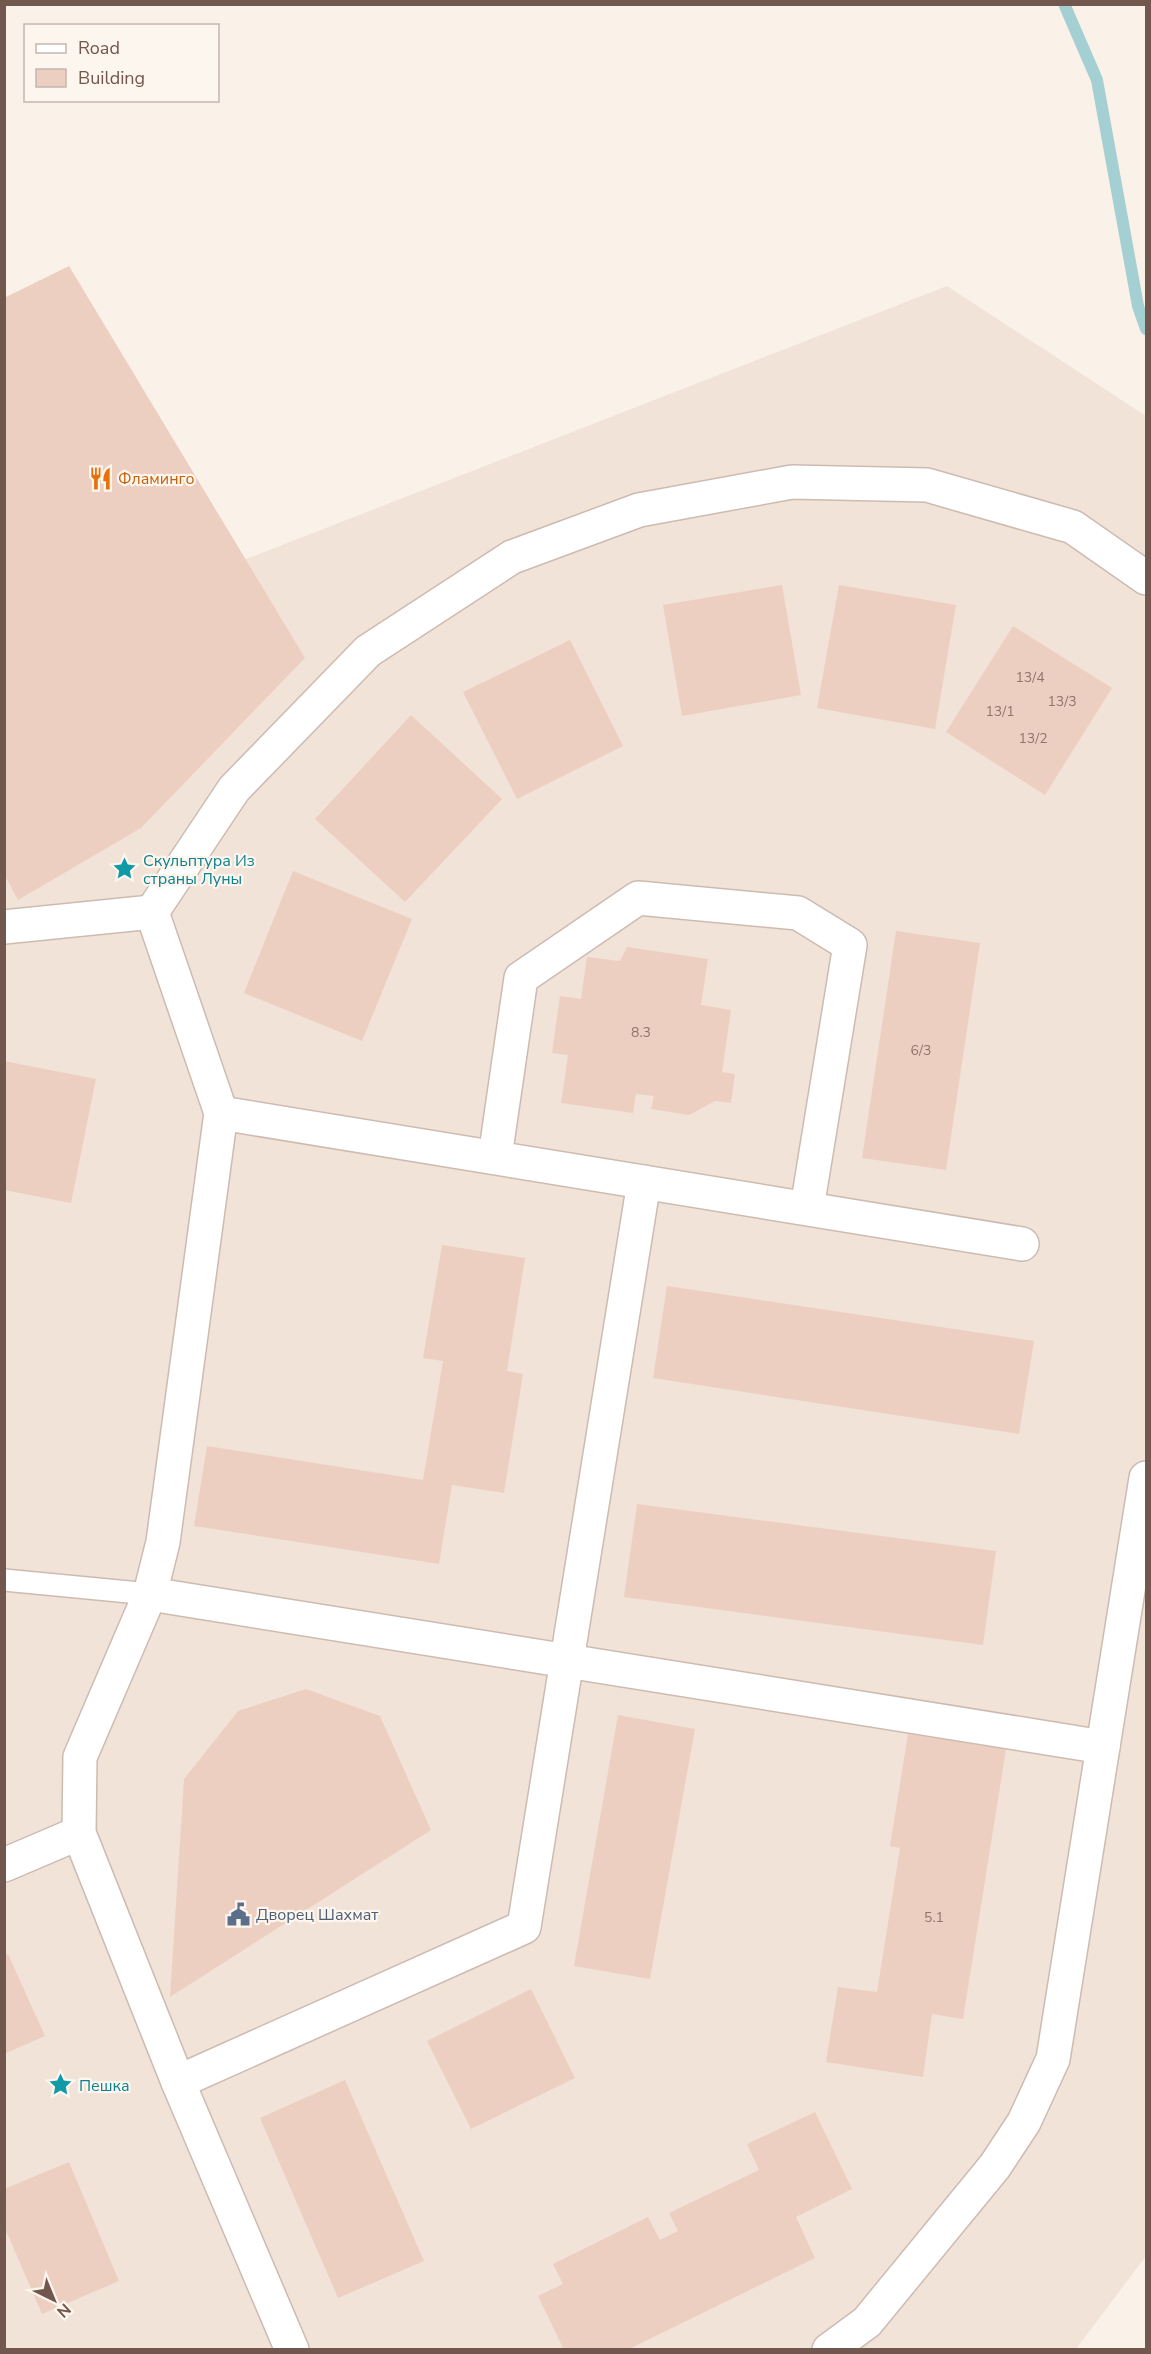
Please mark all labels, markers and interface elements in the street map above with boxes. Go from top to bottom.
legend [24,24,219,102]
text: Road [78,36,120,60]
text: Building [78,66,145,90]
restaurant icon: Фламинго [87,465,113,491]
place label: Фламинго [118,468,195,490]
house number: 13/4 [1015,668,1045,687]
house number: 13/3 [1047,692,1077,711]
house number: 13/1 [985,702,1015,721]
house number: 13/2 [1018,729,1048,748]
place label: Скульптура Из страны Луны [143,850,255,890]
place icon: Скульптура Из страны Луны [112,856,138,882]
house number: 8.3 [631,1023,651,1042]
house number: 6/3 [911,1041,931,1060]
public building icon: Дворец Шахмат [225,1901,251,1927]
place label: Дворец Шахмат [256,1904,379,1926]
house number: 5.1 [924,1908,944,1927]
place icon: Пешка [48,2072,74,2098]
place label: Пешка [79,2075,130,2097]
north arrow [24,2270,84,2330]
text: N [52,2298,75,2322]

